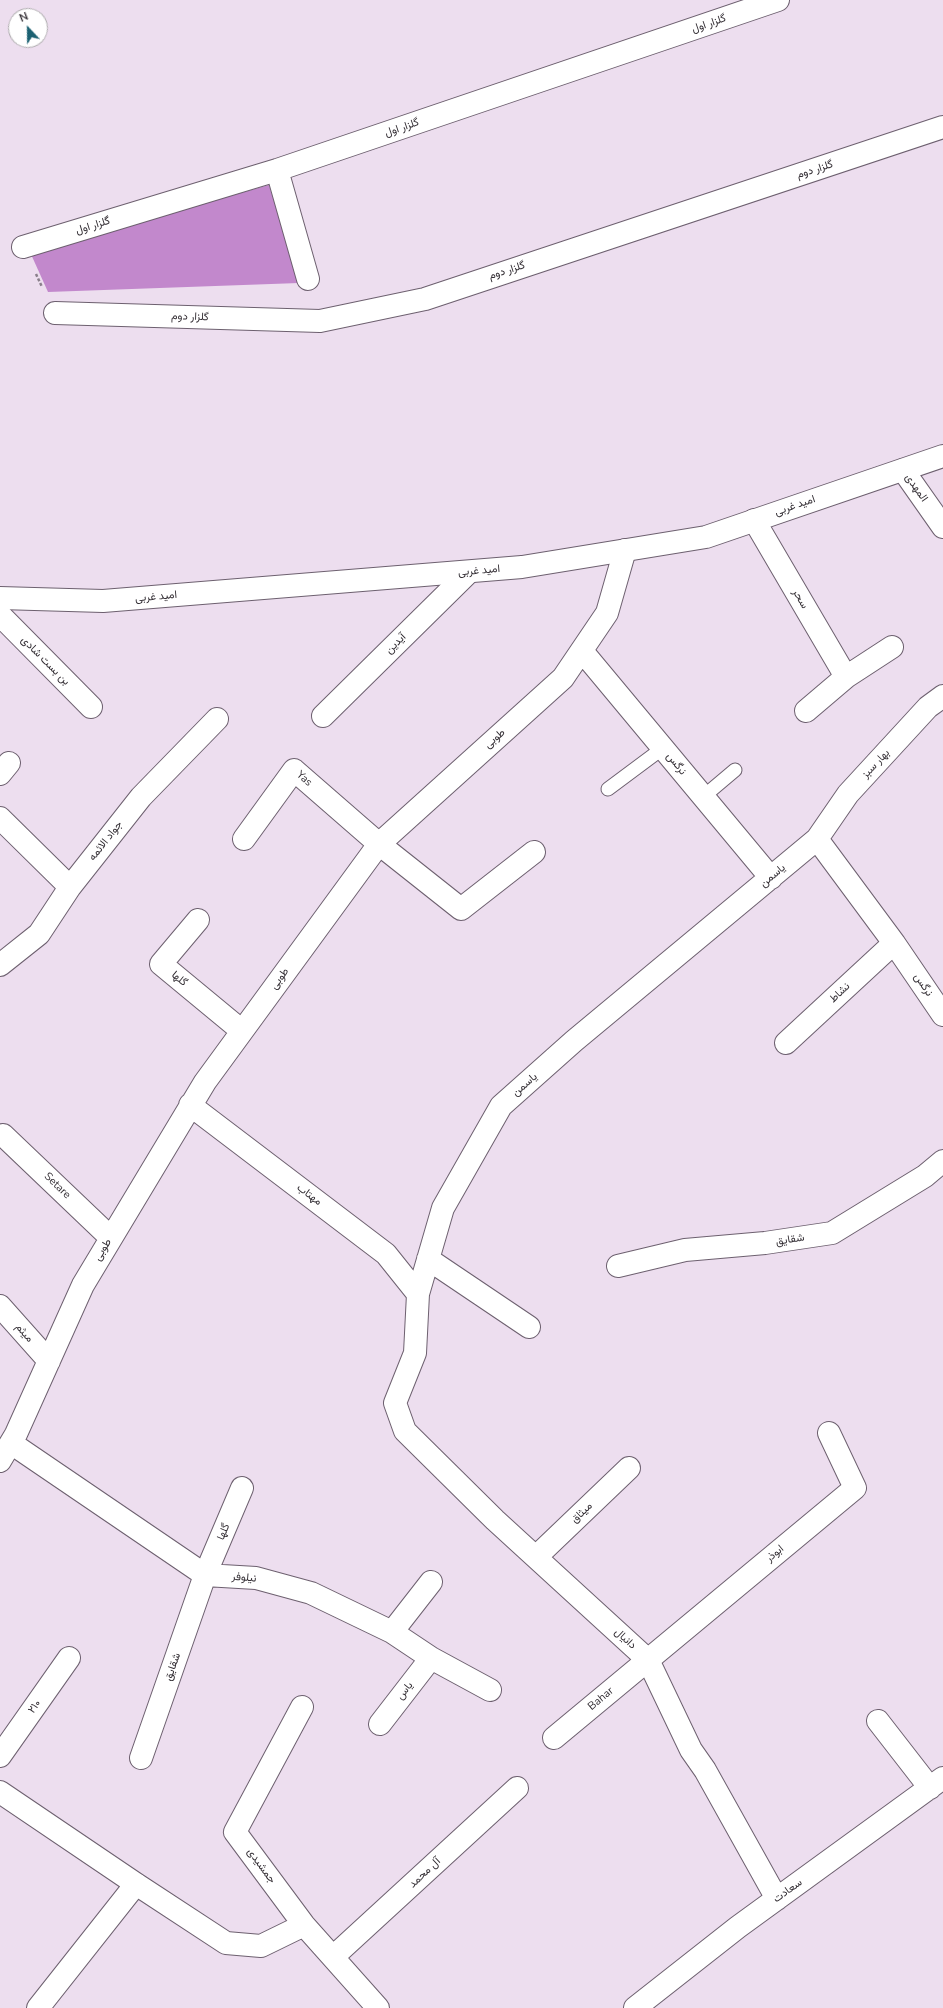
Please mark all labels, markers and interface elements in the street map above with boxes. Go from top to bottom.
north arrow [8,8,48,48]
text: N [17,9,30,26]
street label: گلزار اول [690,12,728,36]
street label: گلزار اول [383,116,421,140]
street label: گلزار دوم [795,158,835,182]
street label: گلزار اول [74,214,112,238]
street label: گلزار دوم [487,259,527,283]
street label: گلزار دوم [171,310,209,324]
street label: المهدی [902,471,930,505]
street label: امید غربی [773,493,817,519]
street label: امید غربی [457,563,501,579]
street label: سحر [789,587,811,611]
street label: امید غربی [134,589,178,605]
street label: آیدین [383,631,409,657]
street label: بن بست شادی [18,634,72,688]
street label: طوبی [482,726,508,752]
street label: بهار سبز [859,747,893,781]
street label: نرگس [663,750,689,778]
street label: Yas [293,768,315,790]
street label: جواد الائمه [86,818,126,864]
street label: یاسمن [758,862,788,890]
street label: طوبی [268,966,292,992]
street label: گلها [168,969,190,989]
street label: نرگس [911,971,935,999]
street label: نشاط [827,980,853,1006]
street label: یاسمن [510,1070,540,1100]
street label: Setare [41,1170,73,1202]
street label: مهتاب [294,1181,324,1209]
street label: شقایق [775,1231,805,1249]
street label: طوبی [91,1237,115,1263]
street label: میثم [12,1321,36,1345]
street label: میثاق [569,1500,595,1526]
street label: گلها [215,1522,233,1542]
street label: ابوذر [763,1543,787,1565]
street label: نیلوفر [231,1570,257,1586]
street label: دانیال [611,1626,639,1652]
street label: شقایق [162,1651,184,1683]
street label: یاس [394,1679,416,1703]
street label: Bahar [586,1685,616,1713]
street label: ۲۱۰ [26,1698,44,1716]
street label: جمشیدی [244,1846,278,1886]
street label: آل محمد [406,1855,444,1891]
street label: سعادت [771,1876,805,1906]

